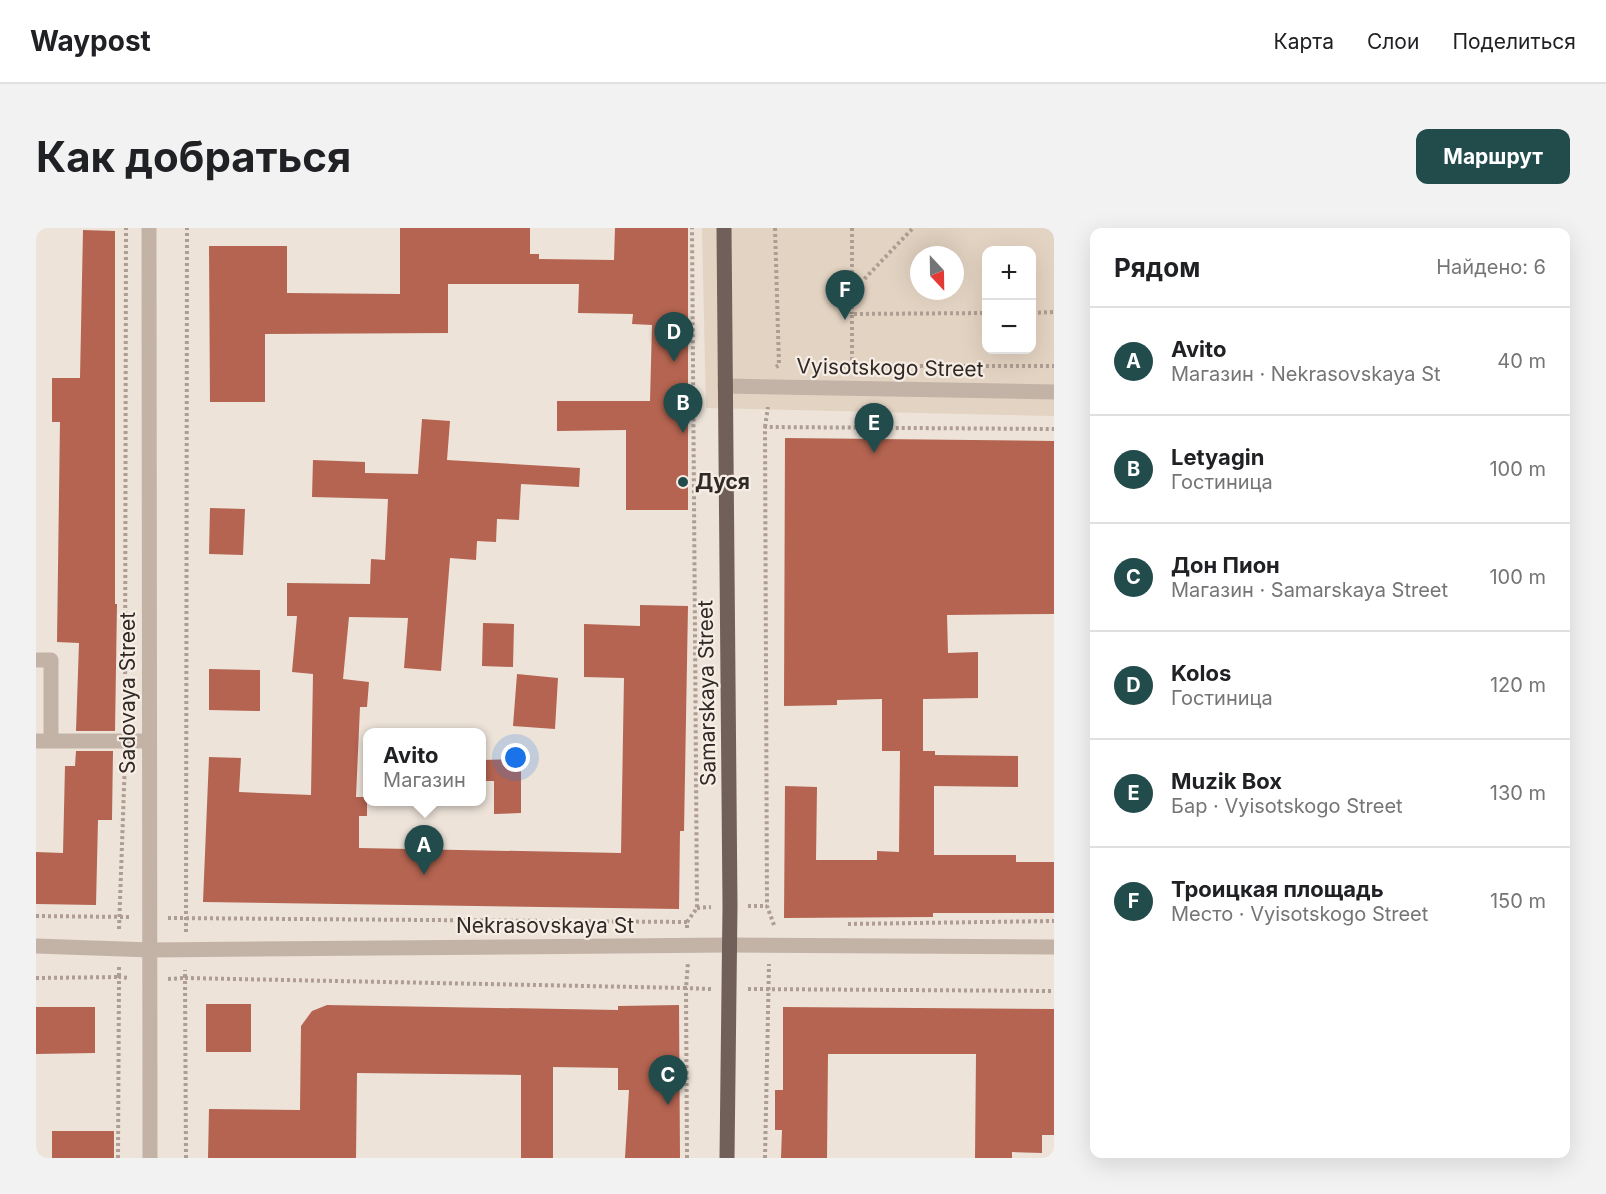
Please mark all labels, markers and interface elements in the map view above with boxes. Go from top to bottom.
text: Waypost [30,24,151,58]
text: Карта [1274,29,1334,54]
text: Слои [1367,29,1419,54]
text: Поделиться [1452,29,1576,54]
button: Маршрут [1416,129,1570,184]
text: Как добраться [36,131,351,182]
north arrow [910,246,964,300]
map controls [982,246,1036,354]
button: + [982,246,1036,300]
text: Рядом [1114,252,1200,283]
text: Найдено: 6 [1436,255,1546,279]
pin: F [826,270,864,320]
button: − [982,300,1036,354]
pin: D [654,312,694,362]
text: Avito [1171,336,1226,362]
text: A [1126,349,1141,373]
text: 40 m [1497,349,1546,373]
street label: Vyisotskogo Street [796,353,984,382]
text: Магазин · Nekrasovskaya St [1171,362,1441,386]
pin: B [664,384,702,433]
pin: E [854,404,894,453]
text: Letyagin [1171,444,1264,470]
text: B [1127,457,1140,481]
text: 100 m [1489,457,1546,481]
place label: Дуся [695,469,750,494]
text: Гостиница [1171,470,1273,494]
marker: Дуся [676,475,690,489]
text: Дон Пион [1171,552,1280,578]
text: C [1126,565,1141,589]
text: 100 m [1489,565,1546,589]
text: Магазин · Samarskaya Street [1171,578,1448,602]
street label: Samarskaya Street [692,600,721,786]
street label: Sadovaya Street [115,612,140,774]
text: Kolos [1171,660,1231,686]
text: D [1126,673,1141,697]
text: 120 m [1490,673,1546,697]
text: Гостиница [1171,686,1273,710]
popup [363,728,486,806]
text: Avito [383,742,439,768]
your location [501,743,530,772]
text: Магазин [383,768,466,792]
text: Muzik Box [1171,768,1282,794]
text: E [1127,781,1140,805]
text: 130 m [1490,781,1546,805]
text: Бар · Vyisotskogo Street [1171,794,1403,818]
pin: A [404,826,444,875]
text: Троицкая площадь [1171,876,1384,902]
text: F [1128,889,1139,913]
text: 150 m [1490,889,1546,913]
text: Место · Vyisotskogo Street [1171,902,1428,926]
street label: Nekrasovskaya St [456,913,634,938]
pin: C [648,1056,688,1105]

